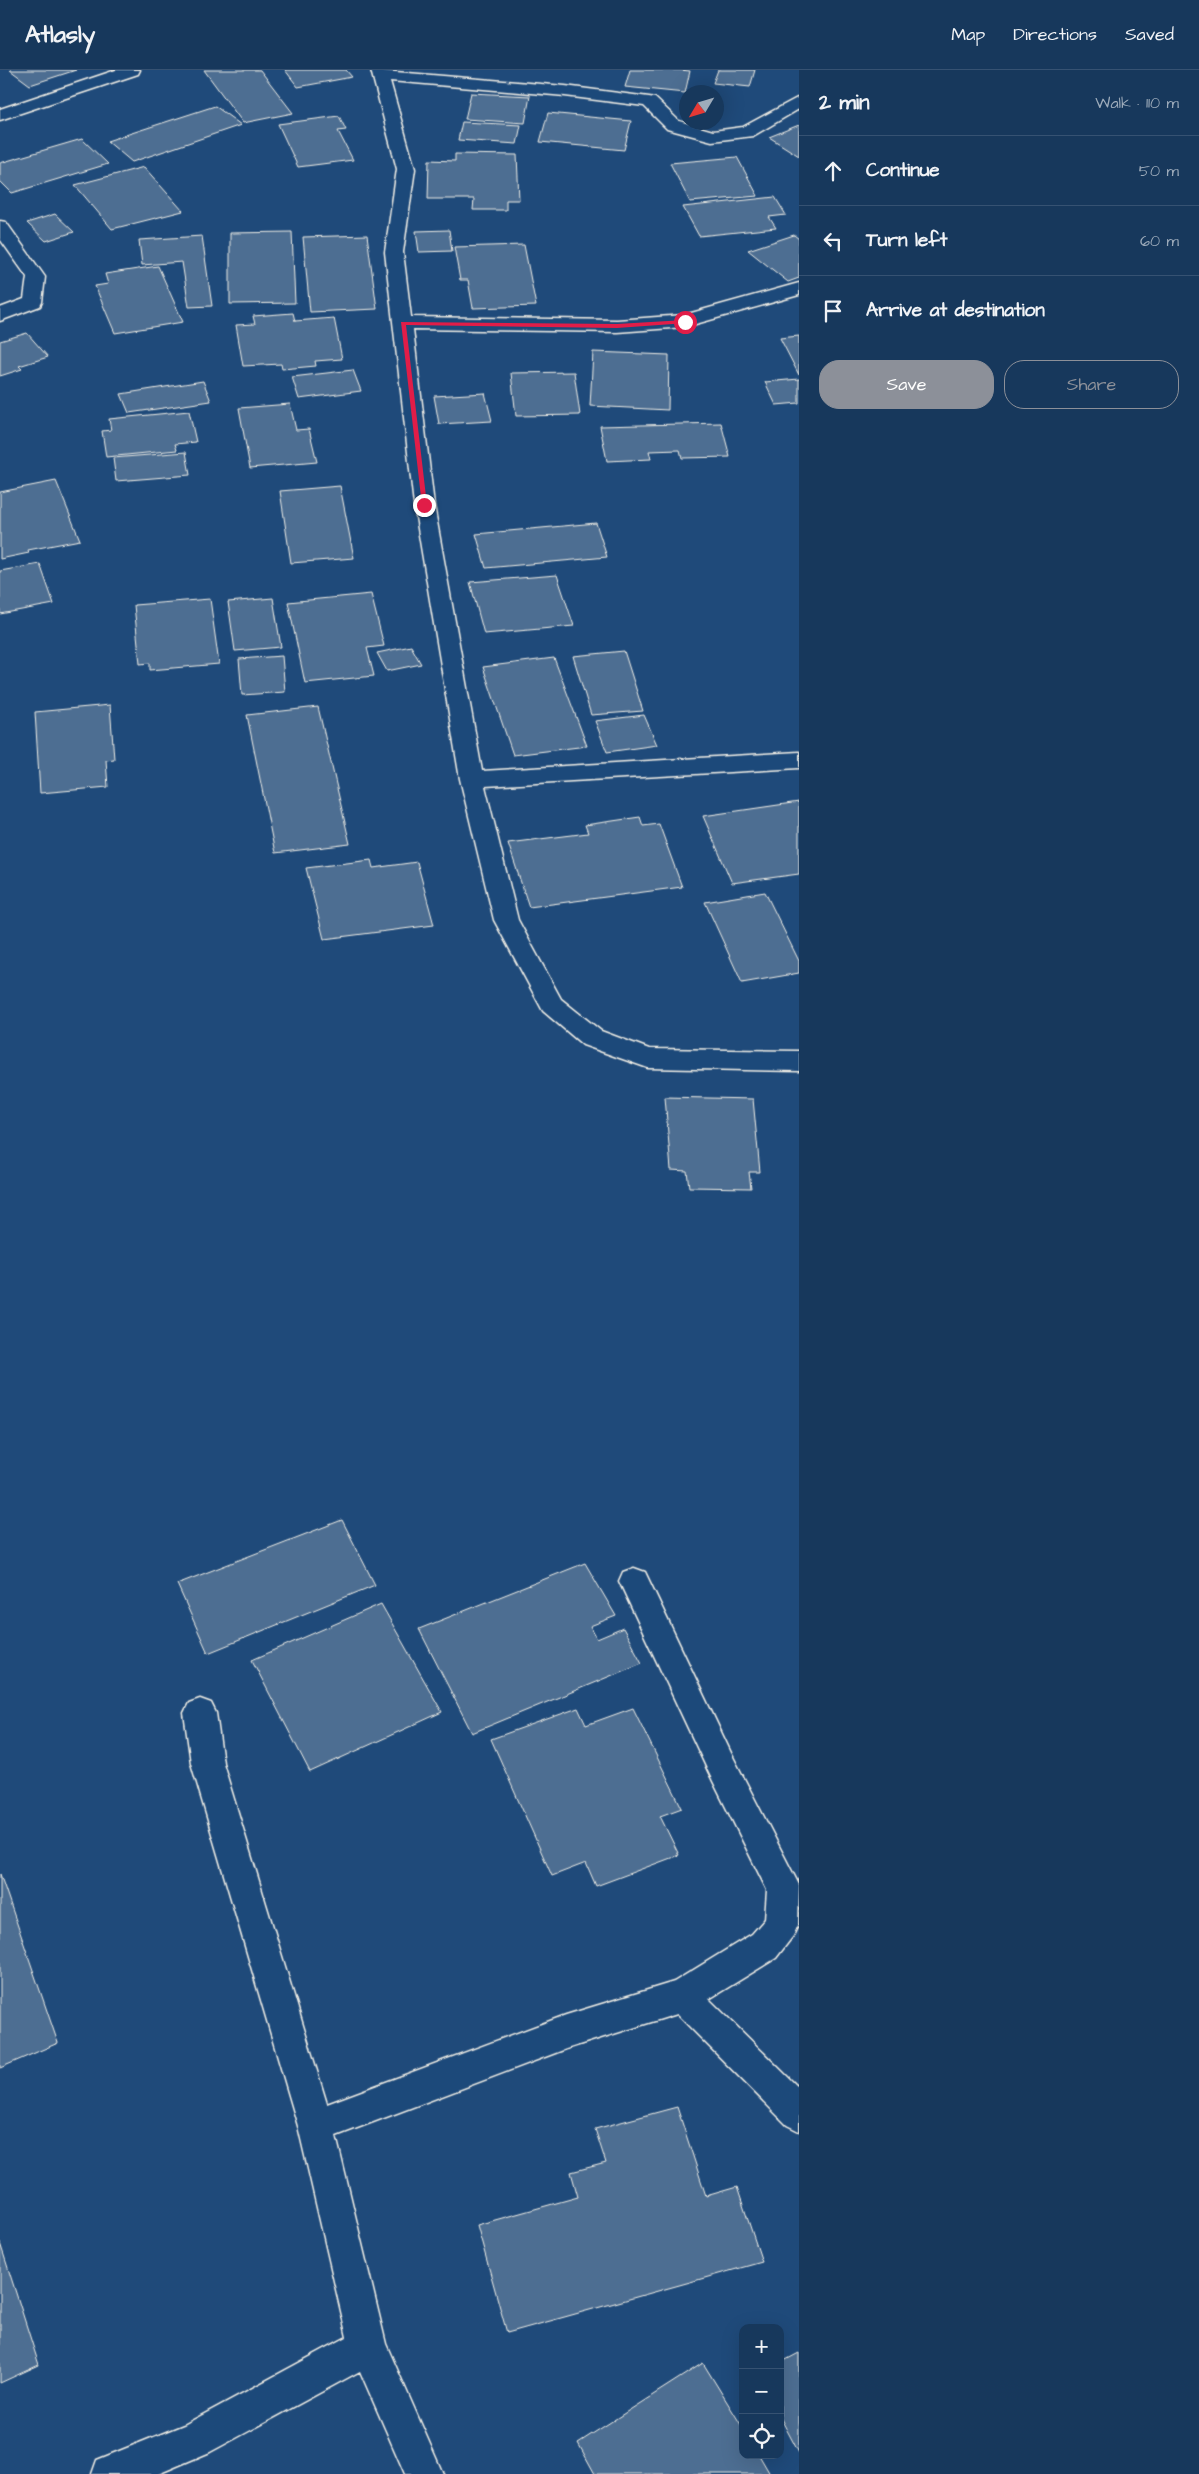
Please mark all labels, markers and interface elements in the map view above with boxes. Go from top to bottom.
text: Atlasly [25,18,95,52]
text: Map [951,22,985,47]
text: Directions [1013,22,1097,47]
text: Saved [1125,22,1174,47]
north arrow [679,85,724,130]
text: 2 min [819,88,869,117]
text: Walk · 110 m [1095,92,1179,114]
icon: ahead [819,157,847,185]
text: Continue [866,157,940,184]
text: 50 m [1139,160,1179,182]
icon: left [819,227,847,255]
text: Turn left [866,227,947,254]
text: 60 m [1140,230,1179,252]
icon: arrive [819,297,847,325]
text: Arrive at destination [866,297,1045,324]
route start [674,311,697,334]
button: Save [819,360,994,409]
button: Share [1004,360,1179,409]
route end [413,494,436,517]
map controls [739,2324,784,2459]
button: + [739,2324,784,2369]
button: − [739,2369,784,2414]
button: locate [739,2414,784,2459]

